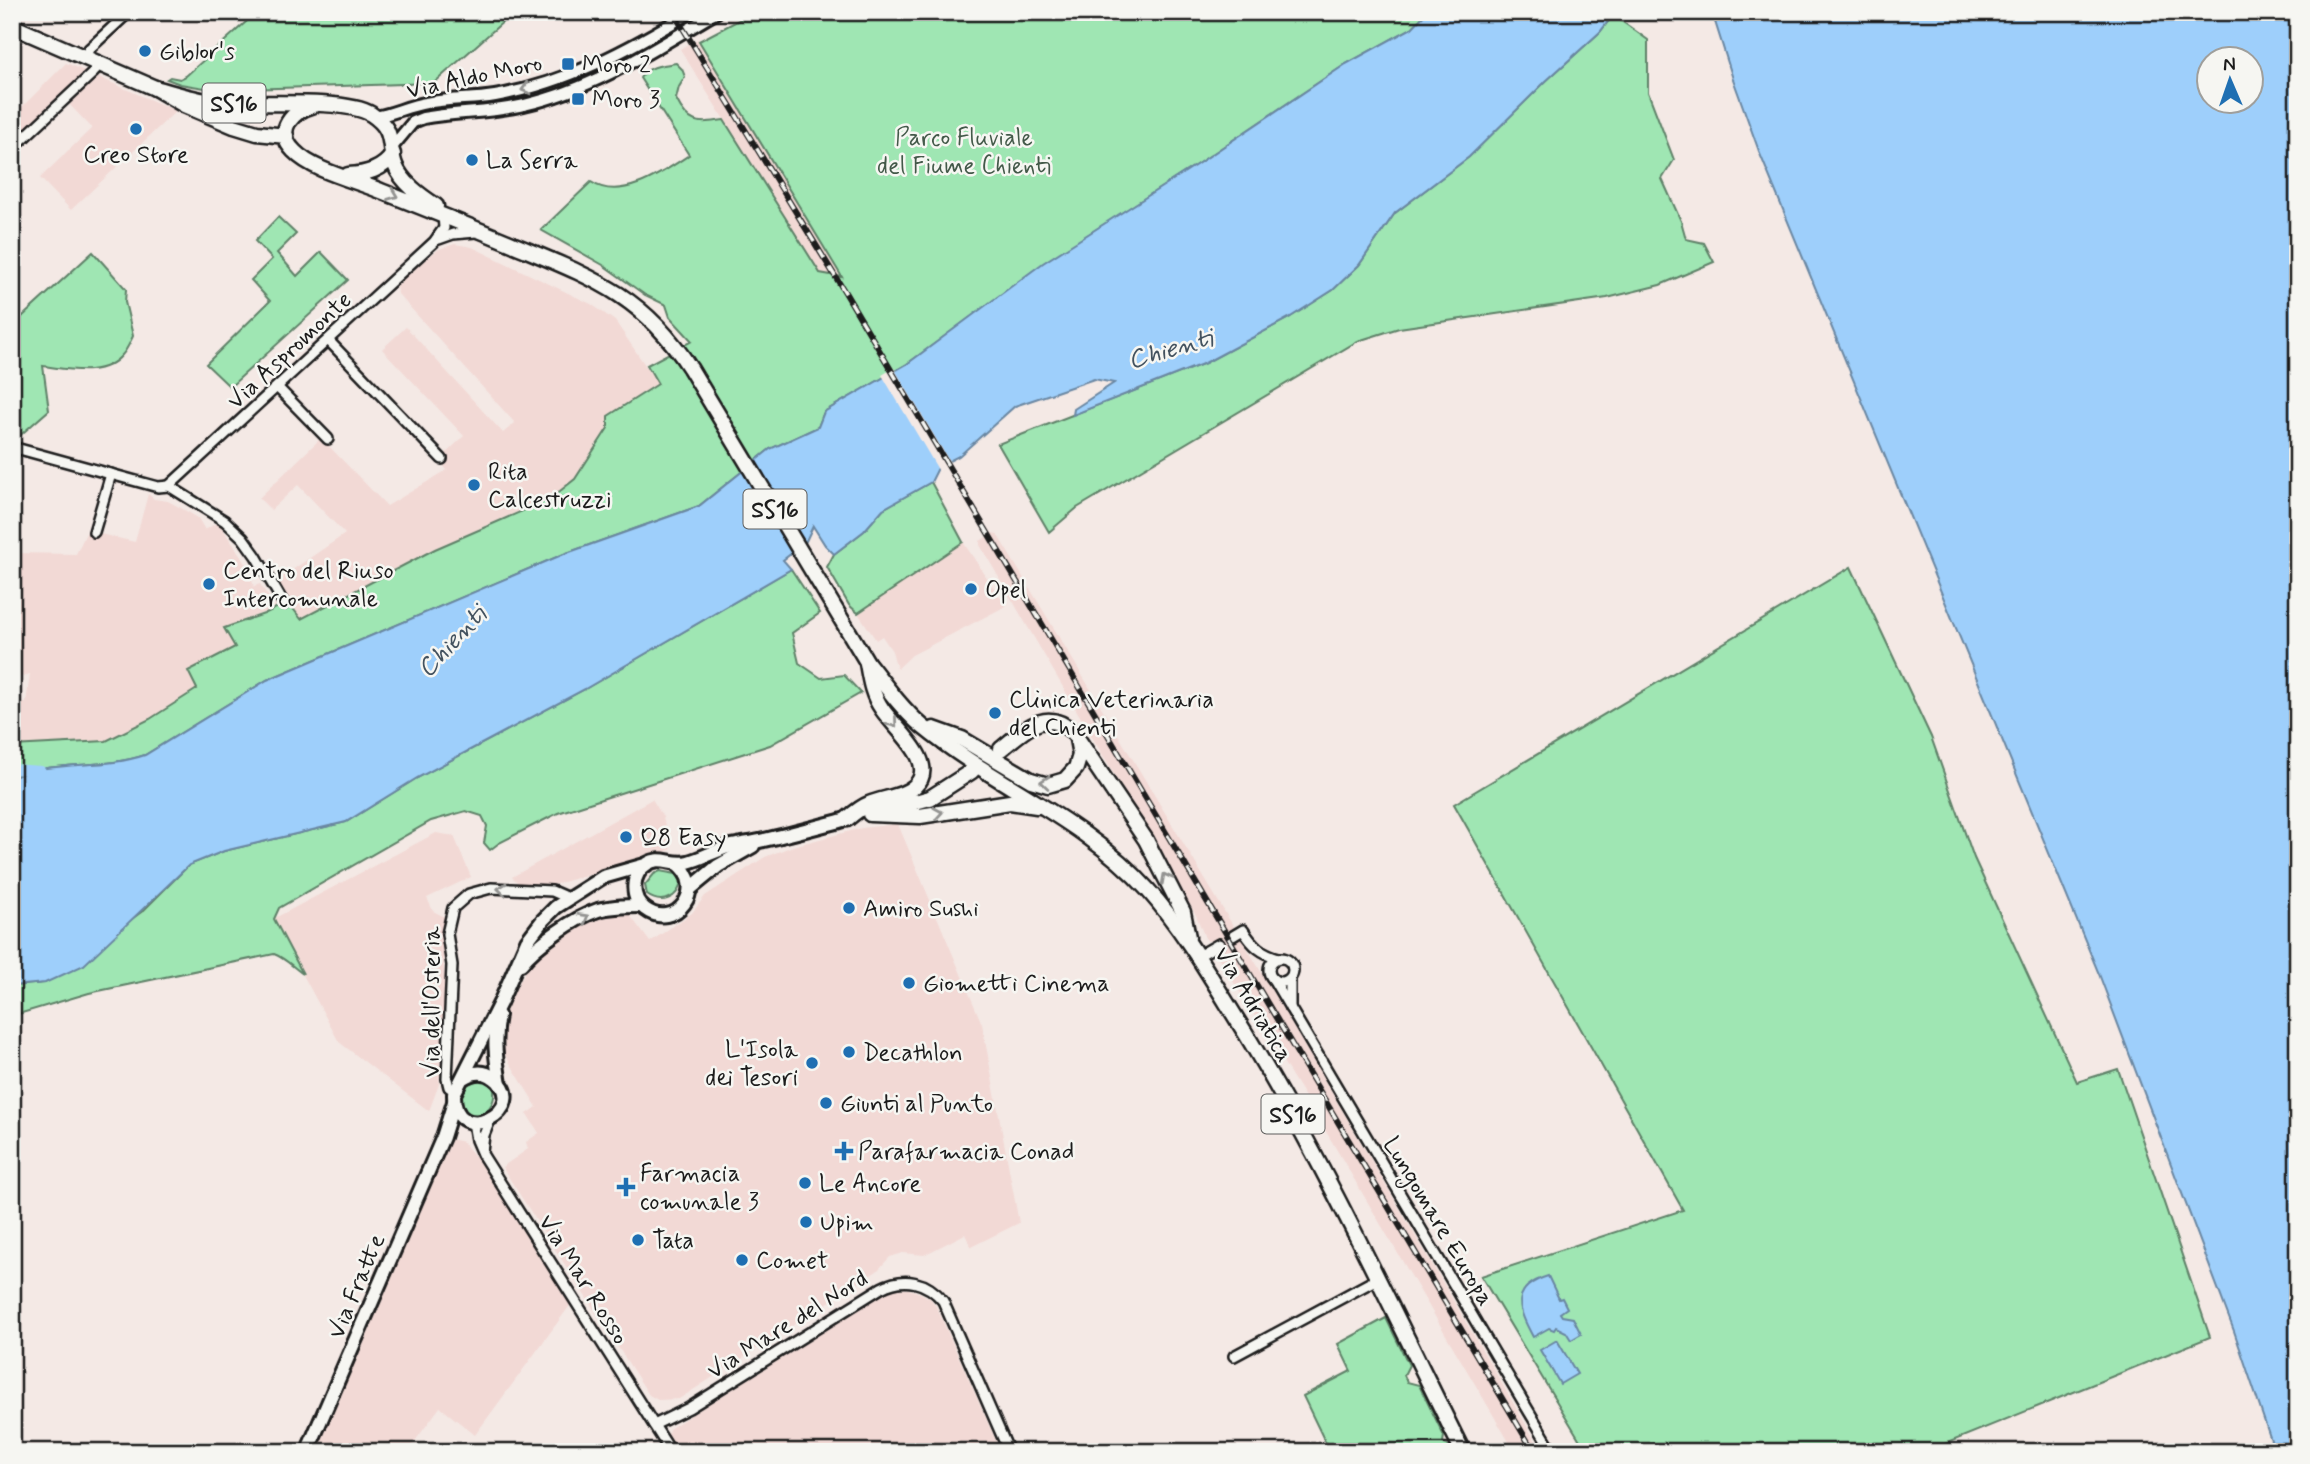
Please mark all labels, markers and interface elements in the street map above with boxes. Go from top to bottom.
place label: Giblor's [159,37,235,68]
marker: Giblor's [137,43,153,59]
north arrow [2194,46,2264,116]
street label: Via Aldo Moro [404,48,545,107]
place label: Moro 2 [582,50,651,81]
text: N [2223,52,2236,77]
marker: Moro 2 [560,56,576,72]
one-way arrow [520,81,532,95]
road number: SS16 [202,83,266,122]
place label: Moro 3 [592,85,660,116]
marker: Moro 3 [570,91,586,107]
marker: Creo Store [128,121,144,137]
park label: Parco Fluviale del Fiume Chienti [877,123,1051,182]
place label: Creo Store [83,140,189,171]
place label: La Serra [486,146,578,177]
marker: La Serra [464,152,480,168]
one-way arrow [386,187,398,201]
street label: Via Aspromonte [221,285,359,417]
water label: Chienti [1124,321,1220,378]
place label: Rita Calcestruzzi [488,457,612,516]
marker: Rita Calcestruzzi [466,477,482,493]
road number: SS16 [744,489,806,528]
place label: Centro del Riuso Intercomunale [223,556,394,615]
place label: Opel [985,575,1026,606]
marker: Centro del Riuso Intercomunale [201,576,217,592]
marker: Opel [963,581,979,597]
water label: Chienti [411,597,497,686]
place label: Clinica Veterinaria del Chienti [1009,685,1214,744]
marker: Clinica Veterinaria del Chienti [987,705,1003,721]
one-way arrow [885,715,897,728]
one-way arrow [1039,775,1050,790]
one-way arrow [932,806,943,821]
place label: Q8 Easy [640,823,726,854]
marker: Q8 Easy [618,829,634,845]
one-way arrow [1161,873,1174,885]
one-way arrow [496,882,507,897]
place label: Amiro Sushi [863,894,979,925]
marker: Amiro Sushi [841,900,857,916]
one-way arrow [576,913,589,926]
street label: Via dell'Osteria [417,926,448,1078]
street label: Via Adriatica [1206,941,1299,1068]
place label: Giometti Cinema [923,969,1110,1000]
marker: Giometti Cinema [901,975,917,991]
place label: L'Isola dei Tesori [705,1035,799,1094]
place label: Decathlon [863,1038,963,1069]
marker: Decathlon [841,1044,857,1060]
marker: L'Isola dei Tesori [804,1055,820,1071]
place label: Giunti al Punto [840,1089,993,1120]
road number: SS16 [1262,1094,1324,1134]
marker: Giunti al Punto [818,1095,834,1111]
street label: Lungomare Europa [1373,1132,1500,1313]
place label: Parafarmacia Conad [858,1137,1074,1168]
marker: Parafarmacia Conad [836,1143,852,1159]
place label: Farmacia comunale 3 [640,1159,759,1218]
place label: Le Ancore [819,1169,921,1200]
marker: Le Ancore [797,1175,813,1191]
marker: Farmacia comunale 3 [618,1179,634,1195]
place label: Upim [820,1208,874,1239]
street label: Via Mar Rosso [530,1209,635,1351]
marker: Upim [798,1214,814,1230]
place label: Tata [652,1226,694,1257]
street label: Via Fratte [321,1229,393,1344]
marker: Tata [630,1232,646,1248]
place label: Comet [756,1246,828,1277]
marker: Comet [734,1252,750,1268]
street label: Via Mare del Nord [702,1263,874,1387]

